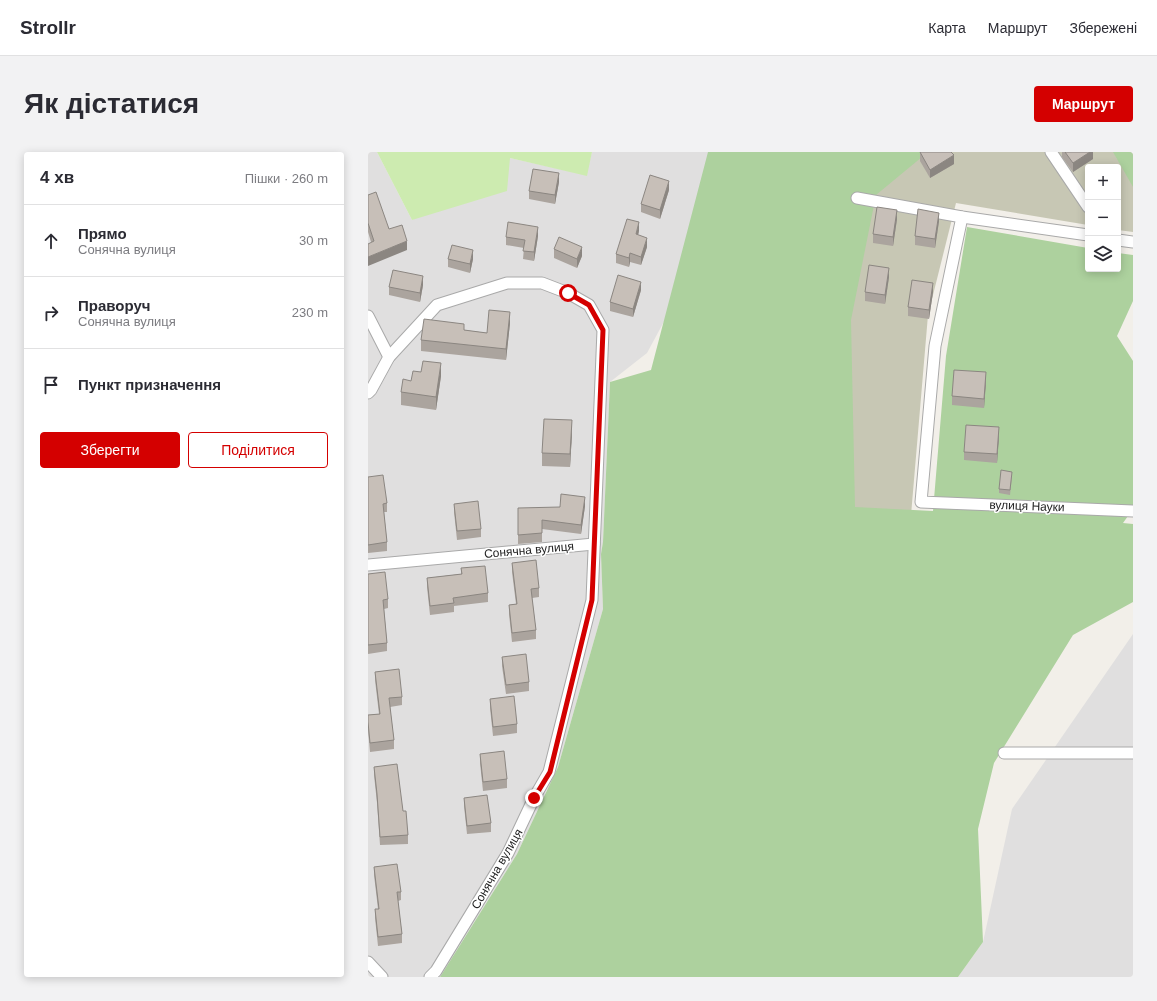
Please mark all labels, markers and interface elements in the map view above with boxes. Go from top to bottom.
text: Strollr [20,17,76,38]
text: Карта [928,20,966,36]
text: Маршрут [988,20,1047,36]
text: Збережені [1069,20,1137,36]
button: Маршрут [1034,86,1133,122]
text: Як дістатися [24,88,199,119]
map controls [1085,164,1121,272]
button: + [1085,164,1121,200]
text: 4 хв [40,168,74,187]
text: Пішки · 260 m [245,171,328,186]
button: − [1085,200,1121,236]
text: Прямо [78,225,127,242]
icon: ahead [40,230,62,252]
text: 30 m [299,233,328,248]
button: layers [1085,236,1121,272]
text: Сонячна вулиця [78,242,176,257]
route start [559,284,577,302]
text: Праворуч [78,297,151,314]
icon: right [40,302,62,324]
text: 230 m [292,305,328,320]
text: Сонячна вулиця [78,314,176,329]
icon: arrive [40,374,62,396]
text: Пункт призначення [78,376,221,393]
button: Зберегти [40,432,180,468]
button: Поділитися [188,432,328,468]
street label: вулиця Науки [989,498,1065,514]
street label: Сонячна вулиця [483,539,575,561]
route end [525,789,543,807]
street label: Сонячна вулиця [468,826,526,912]

